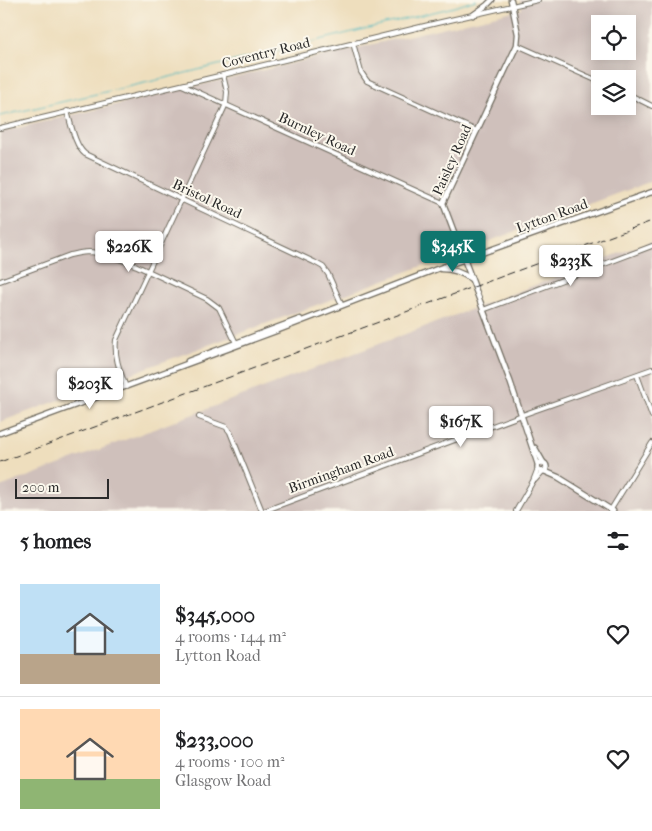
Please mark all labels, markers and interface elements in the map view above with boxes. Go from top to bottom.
map controls [591,15,636,115]
button: locate [591,15,636,60]
street label: Coventry Road [220,34,312,72]
button: layers [591,70,636,115]
street label: Burnley Road [276,109,359,159]
street label: Paisley Road [429,121,475,198]
street label: Bristol Road [170,176,245,223]
street label: Lytton Road [514,195,590,237]
pin: $226K [94,230,164,273]
pin: $345K [418,230,488,273]
text: $226K [106,237,152,256]
text: $345K [432,237,474,256]
pin: $233K [536,244,606,287]
text: $233K [550,251,592,270]
pin: $203K [55,368,125,410]
text: $203K [68,374,112,393]
pin: $167K [426,406,496,448]
text: $167K [440,412,482,431]
street label: Birmingham Road [286,443,396,497]
scale bar [15,476,109,499]
text: 200 m [22,479,59,496]
icon: filters [604,527,632,555]
text: 5 homes [20,529,91,553]
text: $345,000 [175,603,255,627]
icon: home [60,604,120,664]
icon: heart [604,620,632,648]
text: 4 rooms · 144 m² [175,627,286,646]
text: Lytton Road [175,646,261,665]
text: $233,000 [175,728,254,752]
icon: home [60,729,120,789]
icon: heart [604,745,632,773]
text: 4 rooms · 100 m² [175,752,285,771]
text: Glasgow Road [175,771,271,790]

